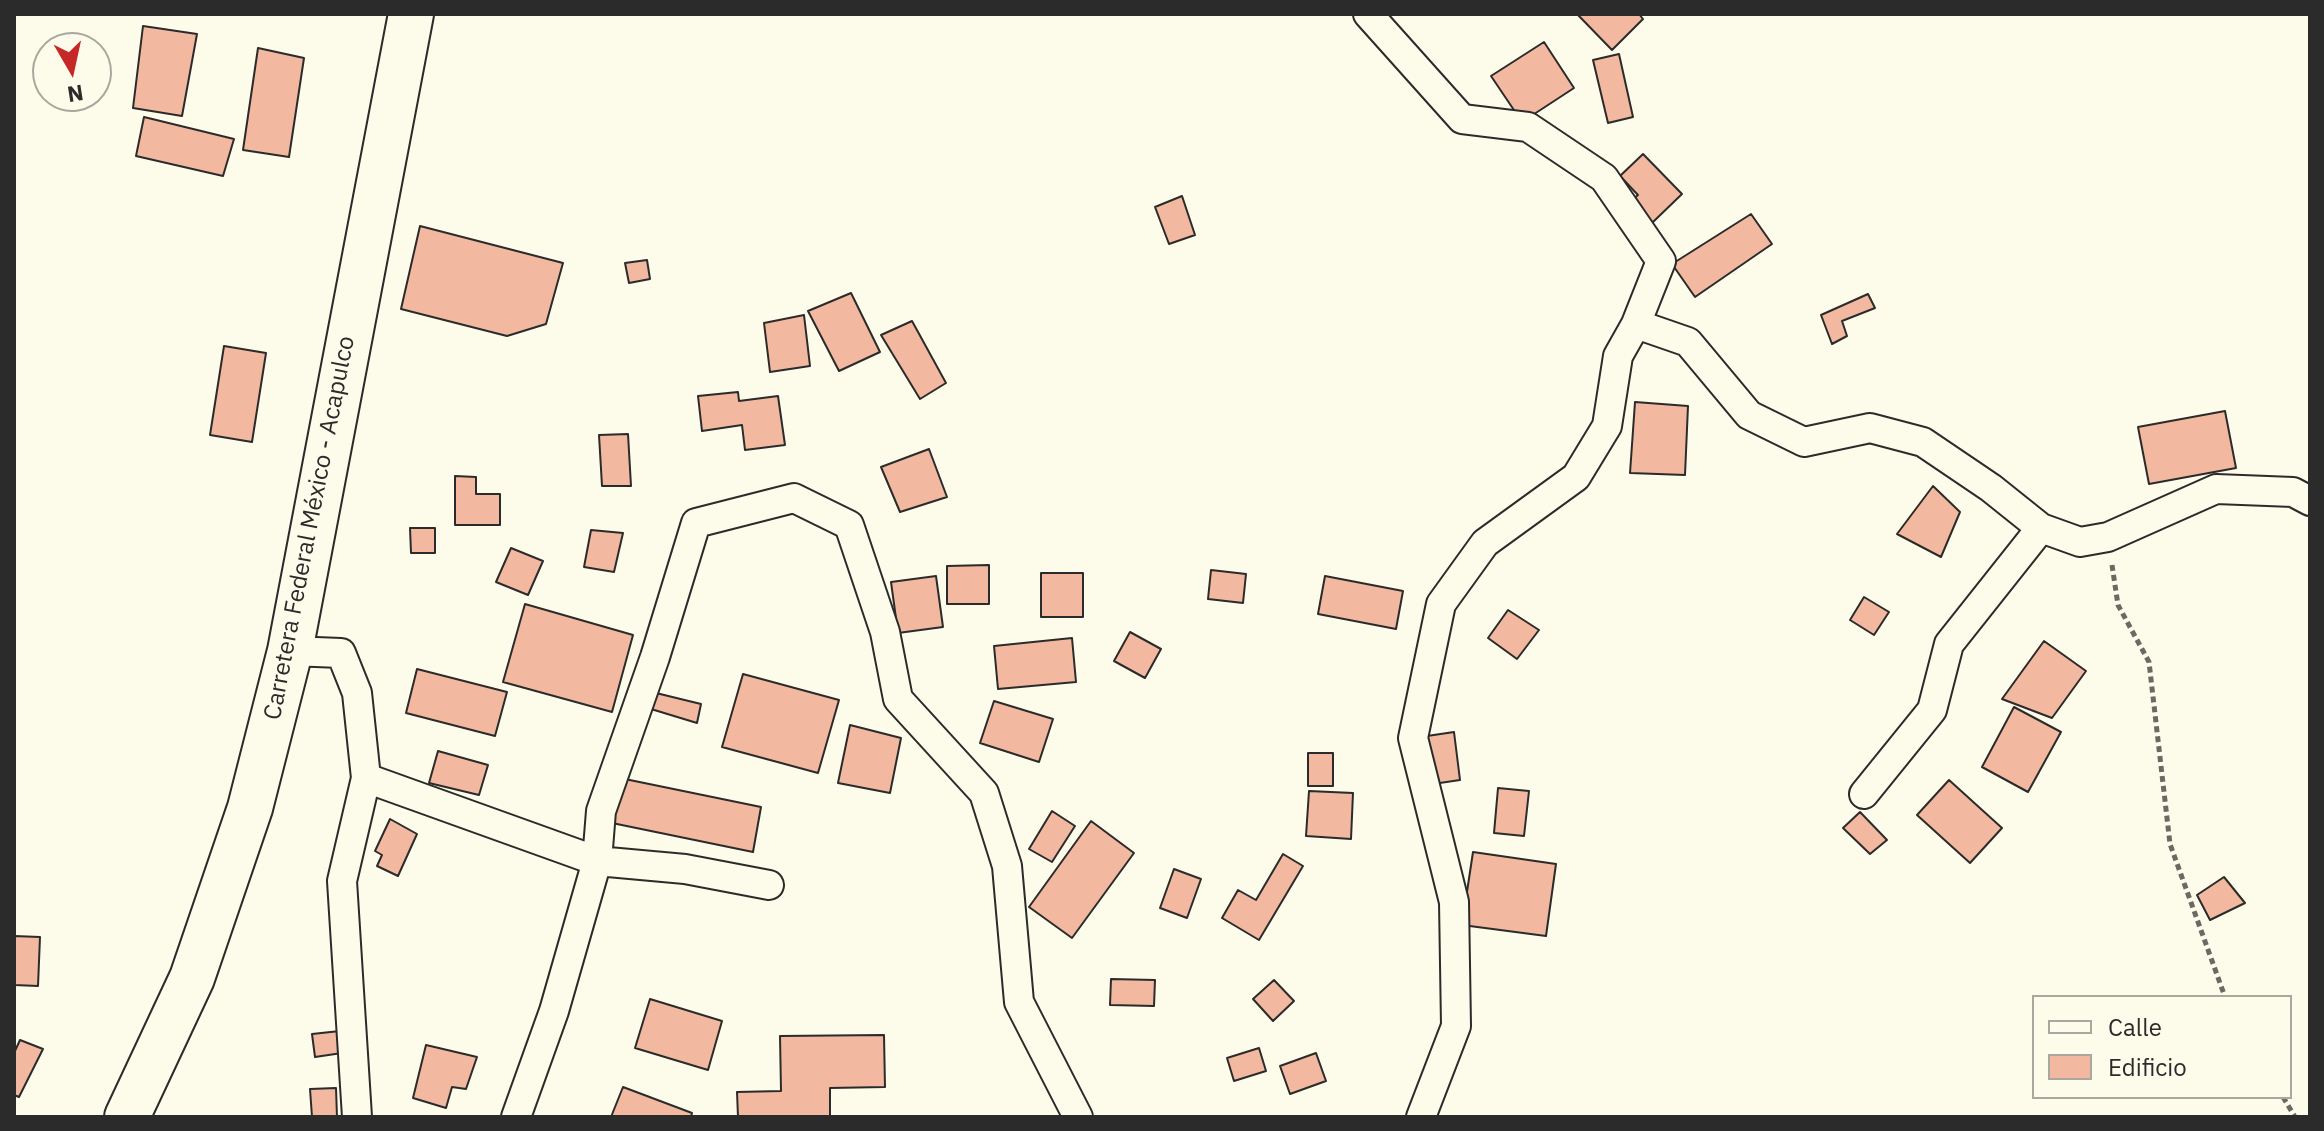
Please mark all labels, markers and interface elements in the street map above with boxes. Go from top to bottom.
north arrow [32,32,112,112]
text: N [65,79,86,110]
street label: Carretera Federal México - Acapulco [259,334,361,722]
legend [2032,995,2292,1099]
text: Calle [2108,1011,2162,1043]
text: Edificio [2108,1051,2187,1083]

